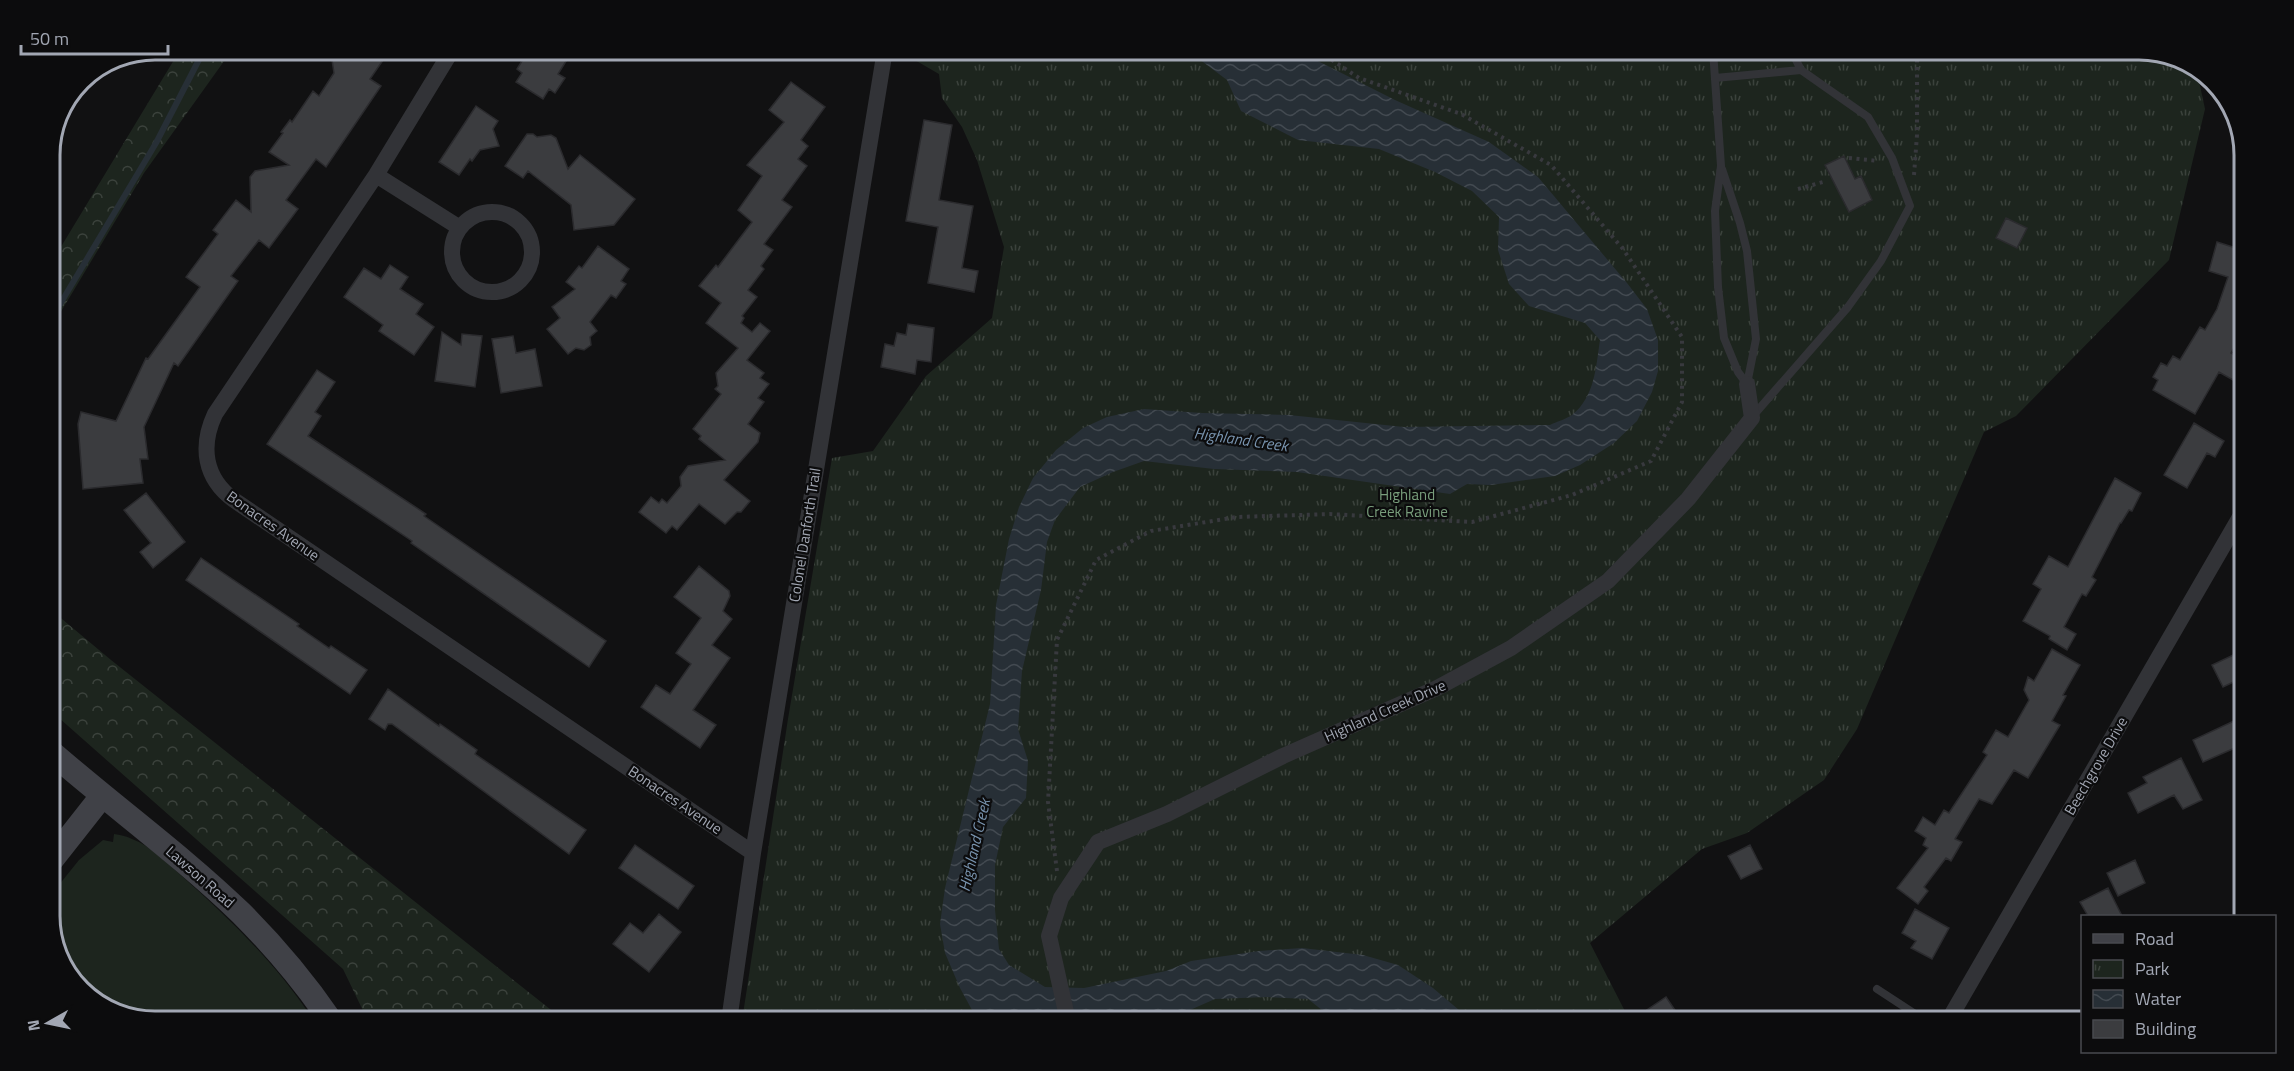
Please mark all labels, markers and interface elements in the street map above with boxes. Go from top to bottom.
scale bar [21,18,168,56]
text: 50 m [30,25,69,52]
water label: Highland Creek [1193,421,1291,458]
street label: Colonel Danforth Trail [783,466,826,604]
park label: Highland Creek Ravine [1366,483,1448,523]
street label: Bonacres Avenue [222,485,325,566]
street label: Highland Creek Drive [1320,673,1449,748]
street label: Beechgrove Drive [2058,712,2133,819]
street label: Bonacres Avenue [624,760,727,840]
water label: Highland Creek [952,794,997,894]
street label: Lawson Road [161,840,240,913]
legend [2081,915,2276,1053]
text: Road [2135,925,2174,952]
text: Park [2135,955,2170,982]
text: Water [2135,985,2181,1012]
north arrow [18,993,78,1053]
text: Building [2135,1015,2196,1042]
text: N [20,1018,46,1033]

